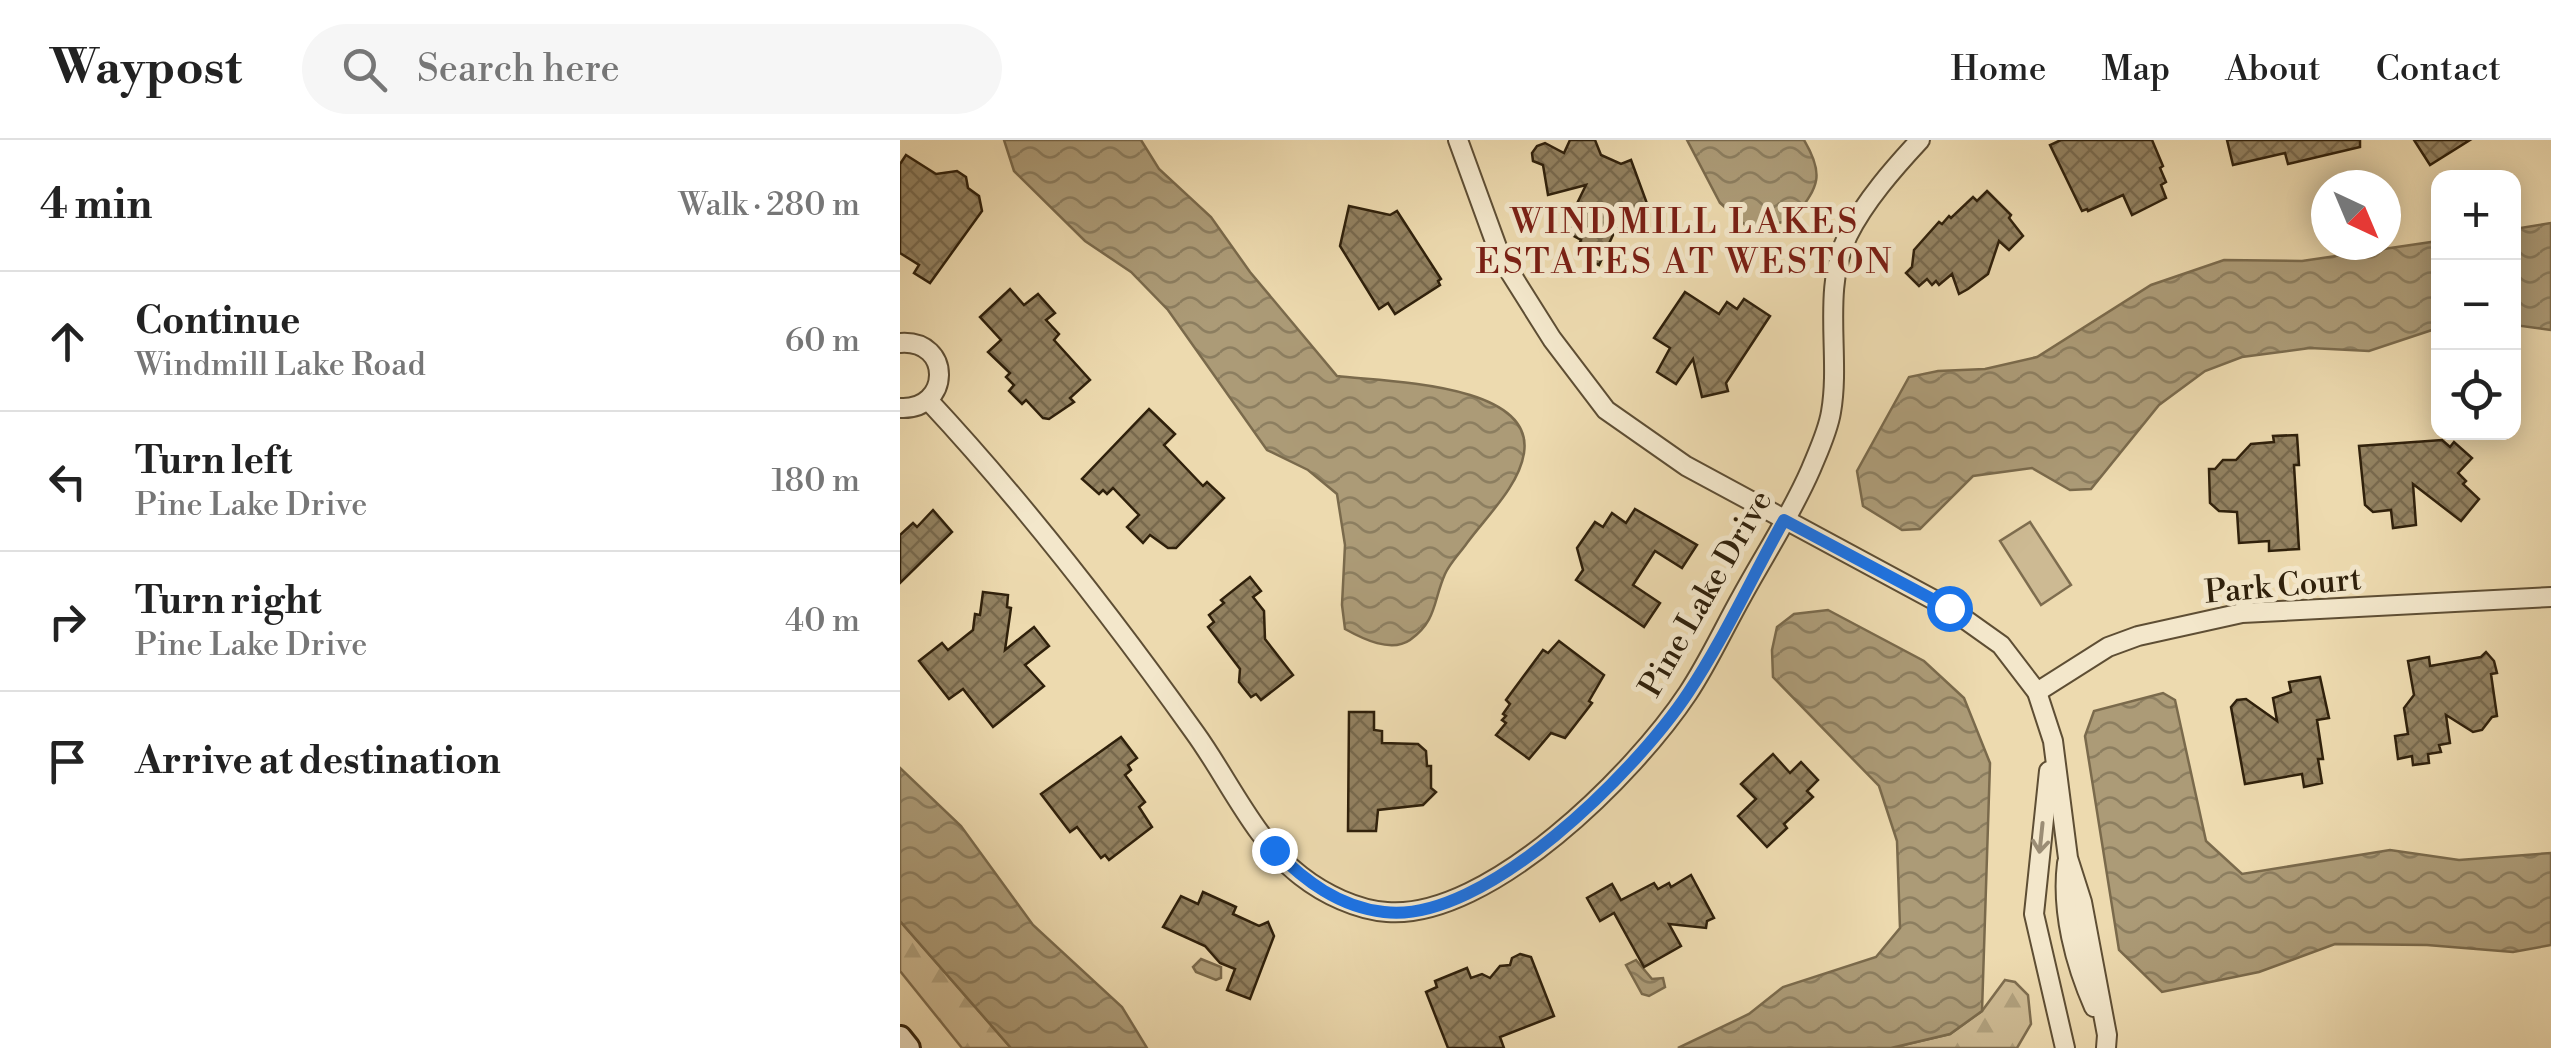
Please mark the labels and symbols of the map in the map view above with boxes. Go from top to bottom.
north arrow [2311,170,2401,260]
district label: WINDMILL LAKES ESTATES AT WESTON [1476,201,1894,284]
street label: Pine Lake Drive [1630,483,1781,704]
street label: Park Court [2203,559,2363,613]
route start [1927,586,1973,632]
one-way arrow [2032,821,2051,854]
route end [1252,828,1298,874]

